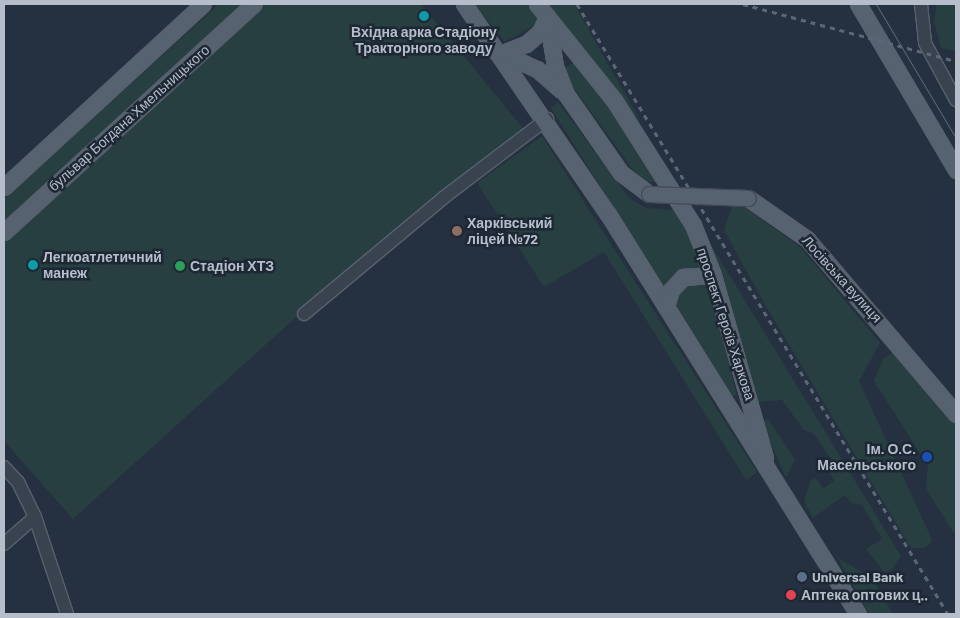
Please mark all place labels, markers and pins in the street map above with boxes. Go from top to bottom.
marker: Вхідна арка Стадіону Тракторного заводу [418,10,430,22]
place label: Вхідна арка Стадіону Тракторного заводу [351,24,497,56]
place label: Харківський ліцей №72 [467,215,552,248]
marker: Харківський ліцей №72 [451,225,463,237]
place label: Легкоатлетичний манеж [43,249,162,282]
place label: Стадіон ХТЗ [190,258,274,274]
marker: Легкоатлетичний манеж [27,259,39,271]
marker: Стадіон ХТЗ [174,260,186,272]
place label: Ім. О.С. Масельського [817,441,916,474]
marker: Ім. О.С. Масельського [920,450,934,464]
place label: Universal Bank [812,569,904,585]
marker: Universal Bank [796,571,808,583]
place label: Аптека оптових ц‥ [801,587,928,603]
marker: Аптека оптових ц‥ [785,589,797,601]

